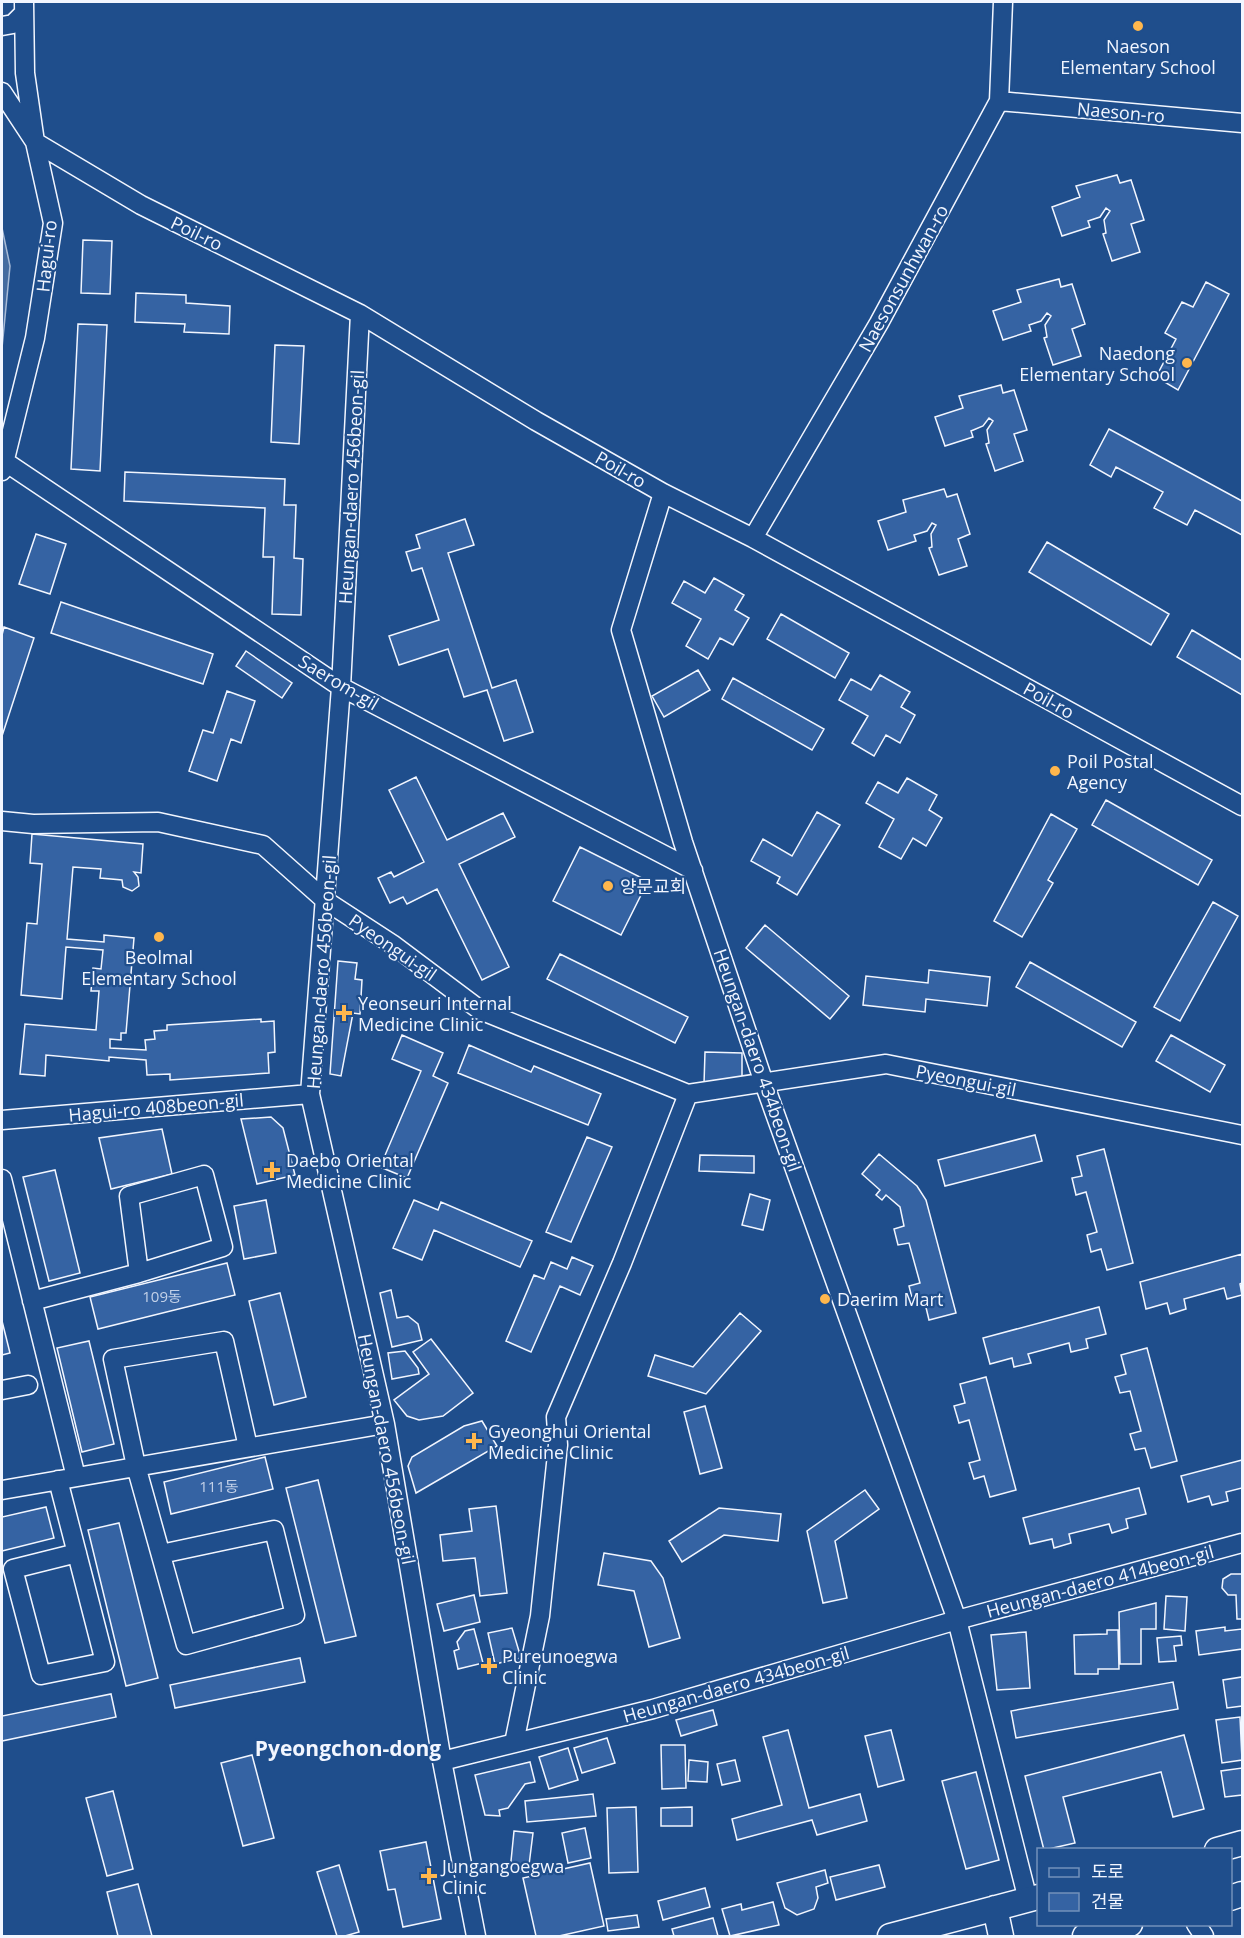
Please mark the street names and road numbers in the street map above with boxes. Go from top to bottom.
street label: Naeson-ro [1076,96,1166,128]
street label: Naesonsunhwan-ro [853,200,953,356]
street label: Poil-ro [167,210,227,256]
street label: Hagui-ro [30,219,62,293]
street label: Heungan-daero 456beon-gil [333,369,369,605]
street label: Poil-ro [591,445,651,493]
street label: Saerom-gil [294,649,384,715]
street label: Poil-ro [1019,676,1079,724]
street label: Heungan-daero 456beon-gil [301,854,341,1090]
street label: Pyeongui-gil [344,908,442,986]
street label: Heungan-daero 434beon-gil [708,945,808,1175]
street label: Pyeongui-gil [914,1059,1018,1101]
street label: Hagui-ro 408beon-gil [67,1087,245,1127]
street label: Heungan-daero 456beon-gil [353,1332,421,1566]
street label: Heungan-daero 414beon-gil [984,1539,1216,1623]
street label: Heungan-daero 434beon-gil [620,1640,852,1728]

